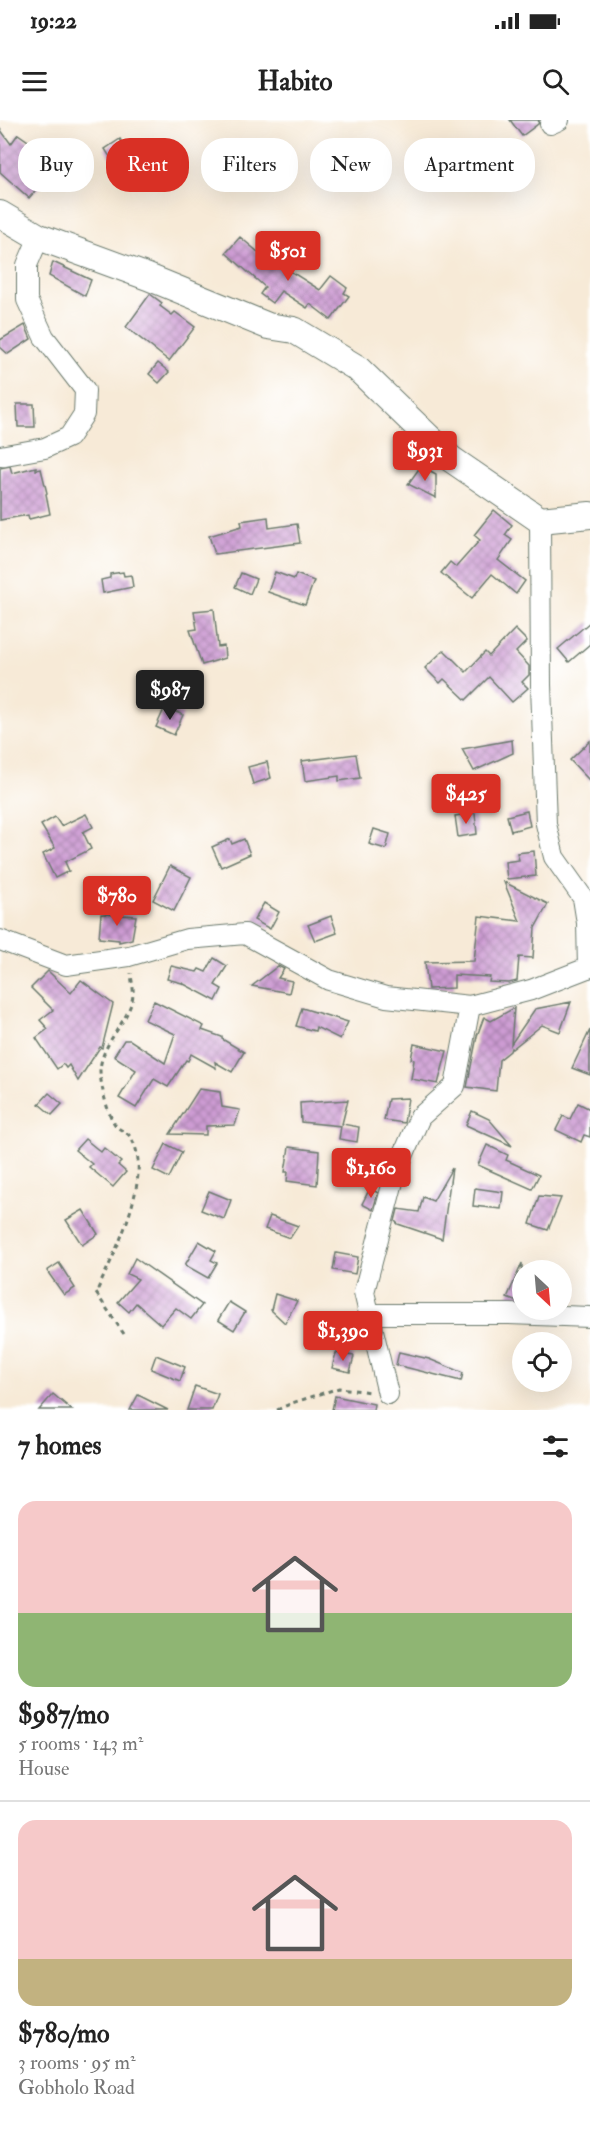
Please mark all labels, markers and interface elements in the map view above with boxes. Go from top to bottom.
text: 19:22 [30,7,77,35]
icon: menu [18,65,51,98]
text: Habito [257,65,333,98]
icon: search [539,65,572,98]
chip: Buy [18,138,94,192]
chip: Rent [106,138,189,192]
chip: Filters [201,138,298,192]
chip: New [310,138,392,192]
chip: Apartment [404,138,535,192]
pin: $501 [252,231,324,282]
text: $501 [269,238,307,263]
pin: $931 [389,431,461,482]
text: $931 [407,438,443,463]
pin: $987 [134,670,206,721]
text: $987 [150,677,190,702]
pin: $425 [430,774,502,825]
text: $425 [446,781,486,806]
pin: $780 [81,876,153,927]
text: $780 [97,883,137,908]
pin: $1,160 [322,1148,420,1199]
text: $1,160 [346,1155,396,1180]
north arrow [512,1260,572,1320]
map controls [512,1260,572,1392]
pin: $1,390 [294,1311,392,1362]
text: $1,390 [317,1318,369,1343]
button: locate [512,1332,572,1392]
text: 7 homes [18,1430,101,1462]
icon: filters [539,1430,572,1463]
icon: home [241,1540,349,1648]
text: $987/mo [18,1699,109,1731]
text: 5 rooms · 143 m² [18,1731,143,1756]
text: House [18,1756,69,1781]
icon: home [241,1859,349,1967]
text: $780/mo [18,2018,110,2050]
text: 3 rooms · 95 m² [18,2050,136,2075]
text: Gobholo Road [18,2075,135,2100]

